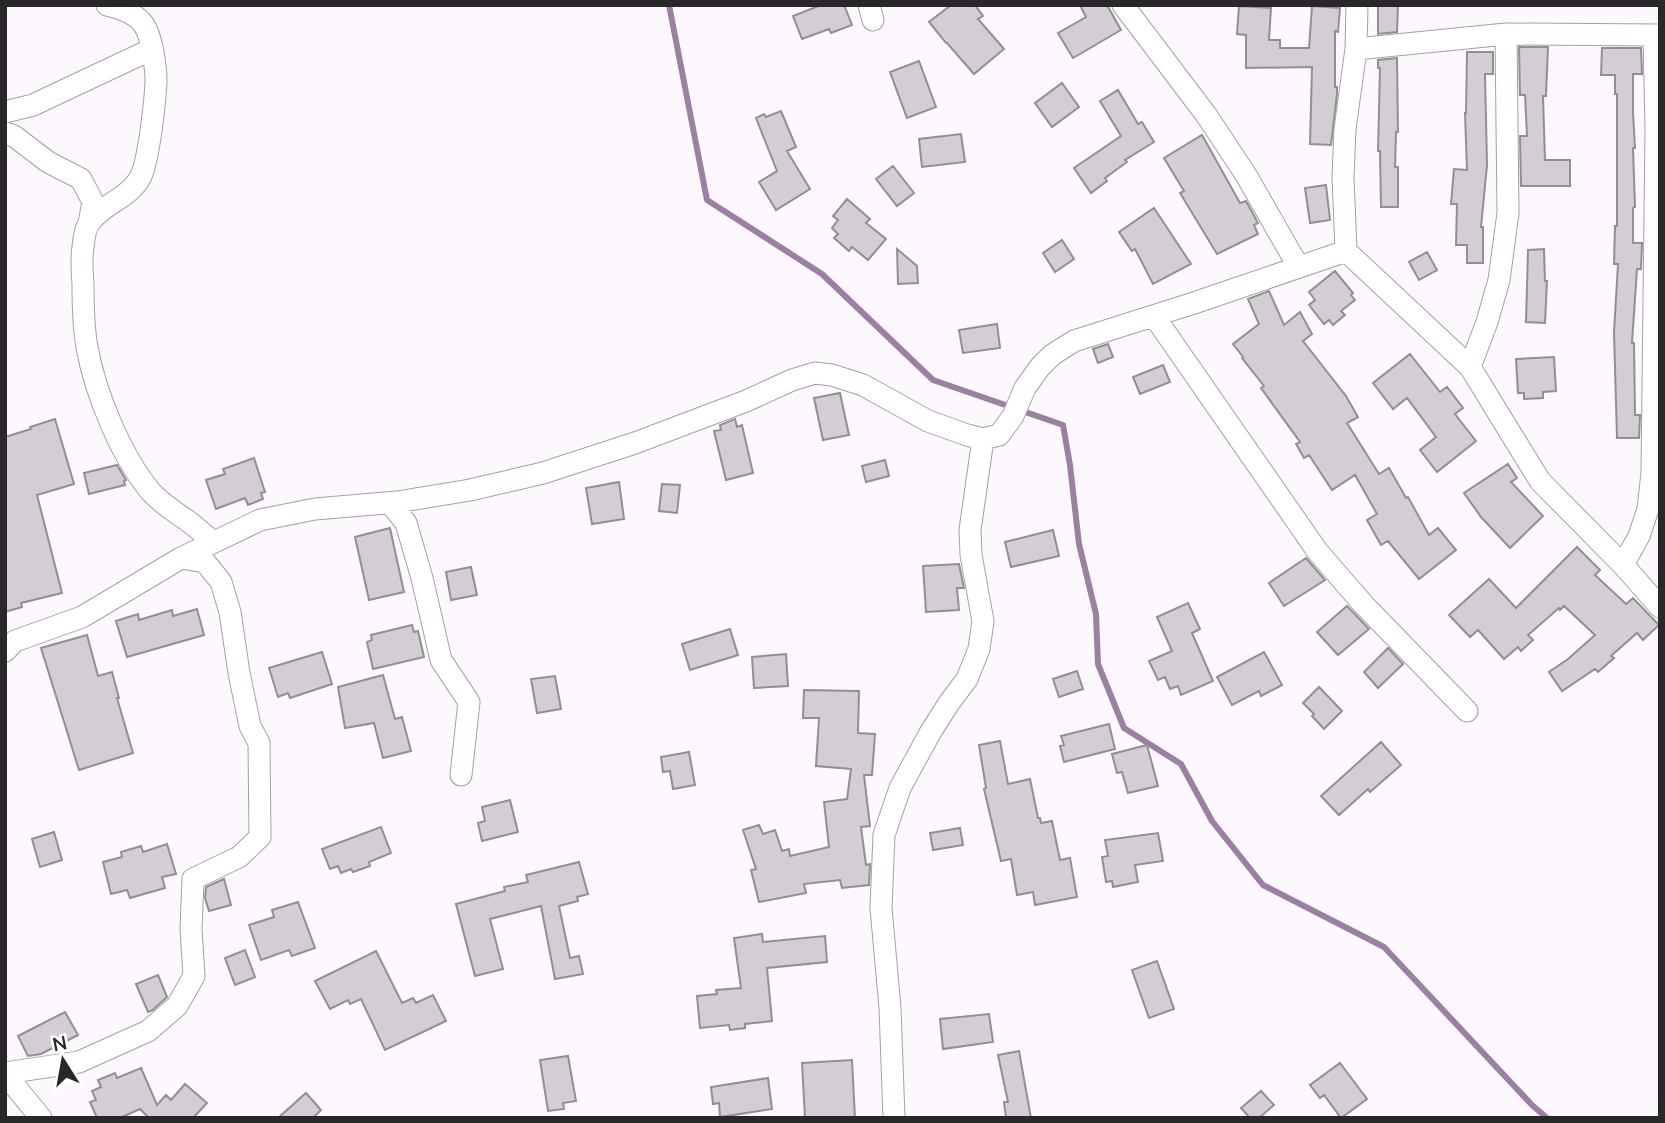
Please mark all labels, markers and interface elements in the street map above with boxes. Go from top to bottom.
north arrow [28,1025,98,1095]
text: N [50,1030,69,1058]

